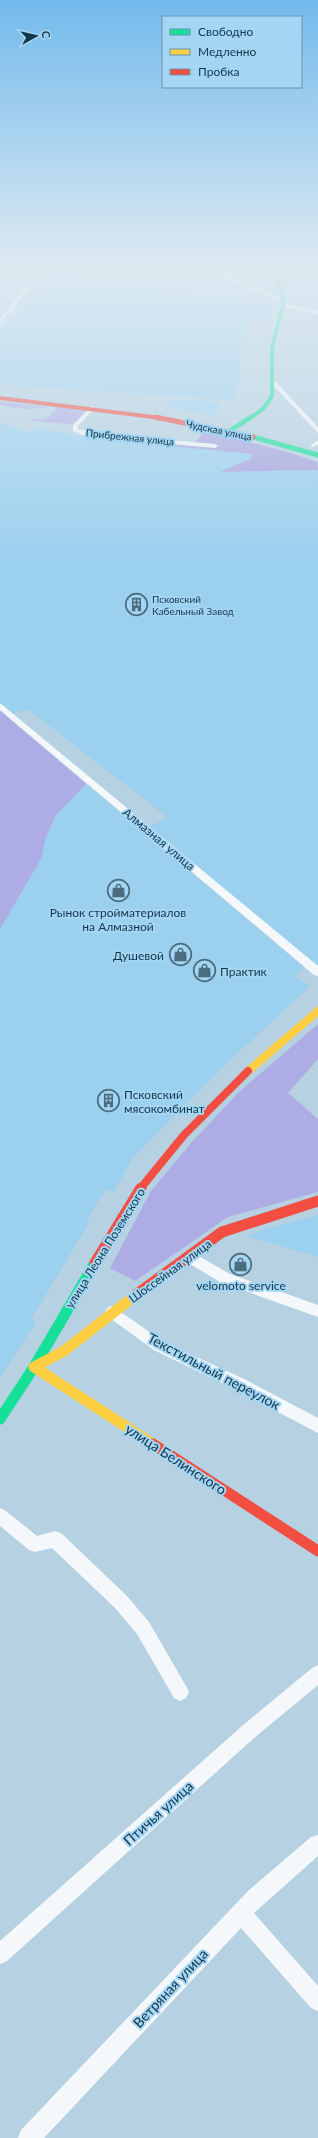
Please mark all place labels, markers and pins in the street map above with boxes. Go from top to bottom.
building icon: Псковский Кабельный Завод [124,592,150,618]
place label: Псковский Кабельный Завод [152,593,234,617]
shop icon: Рынок стройматериалов на Алмазной [105,878,131,904]
place label: Рынок стройматериалов на Алмазной [50,905,186,934]
shop icon: Душевой [167,942,193,968]
place label: Душевой [113,948,164,963]
shop icon: Практик [191,958,217,984]
place label: Практик [220,964,268,979]
place label: Псковский мясокомбинат [124,1087,205,1116]
building icon: Псковский мясокомбинат [95,1088,121,1114]
shop icon: velomoto service [228,1251,254,1277]
place label: velomoto service [196,1278,286,1293]

